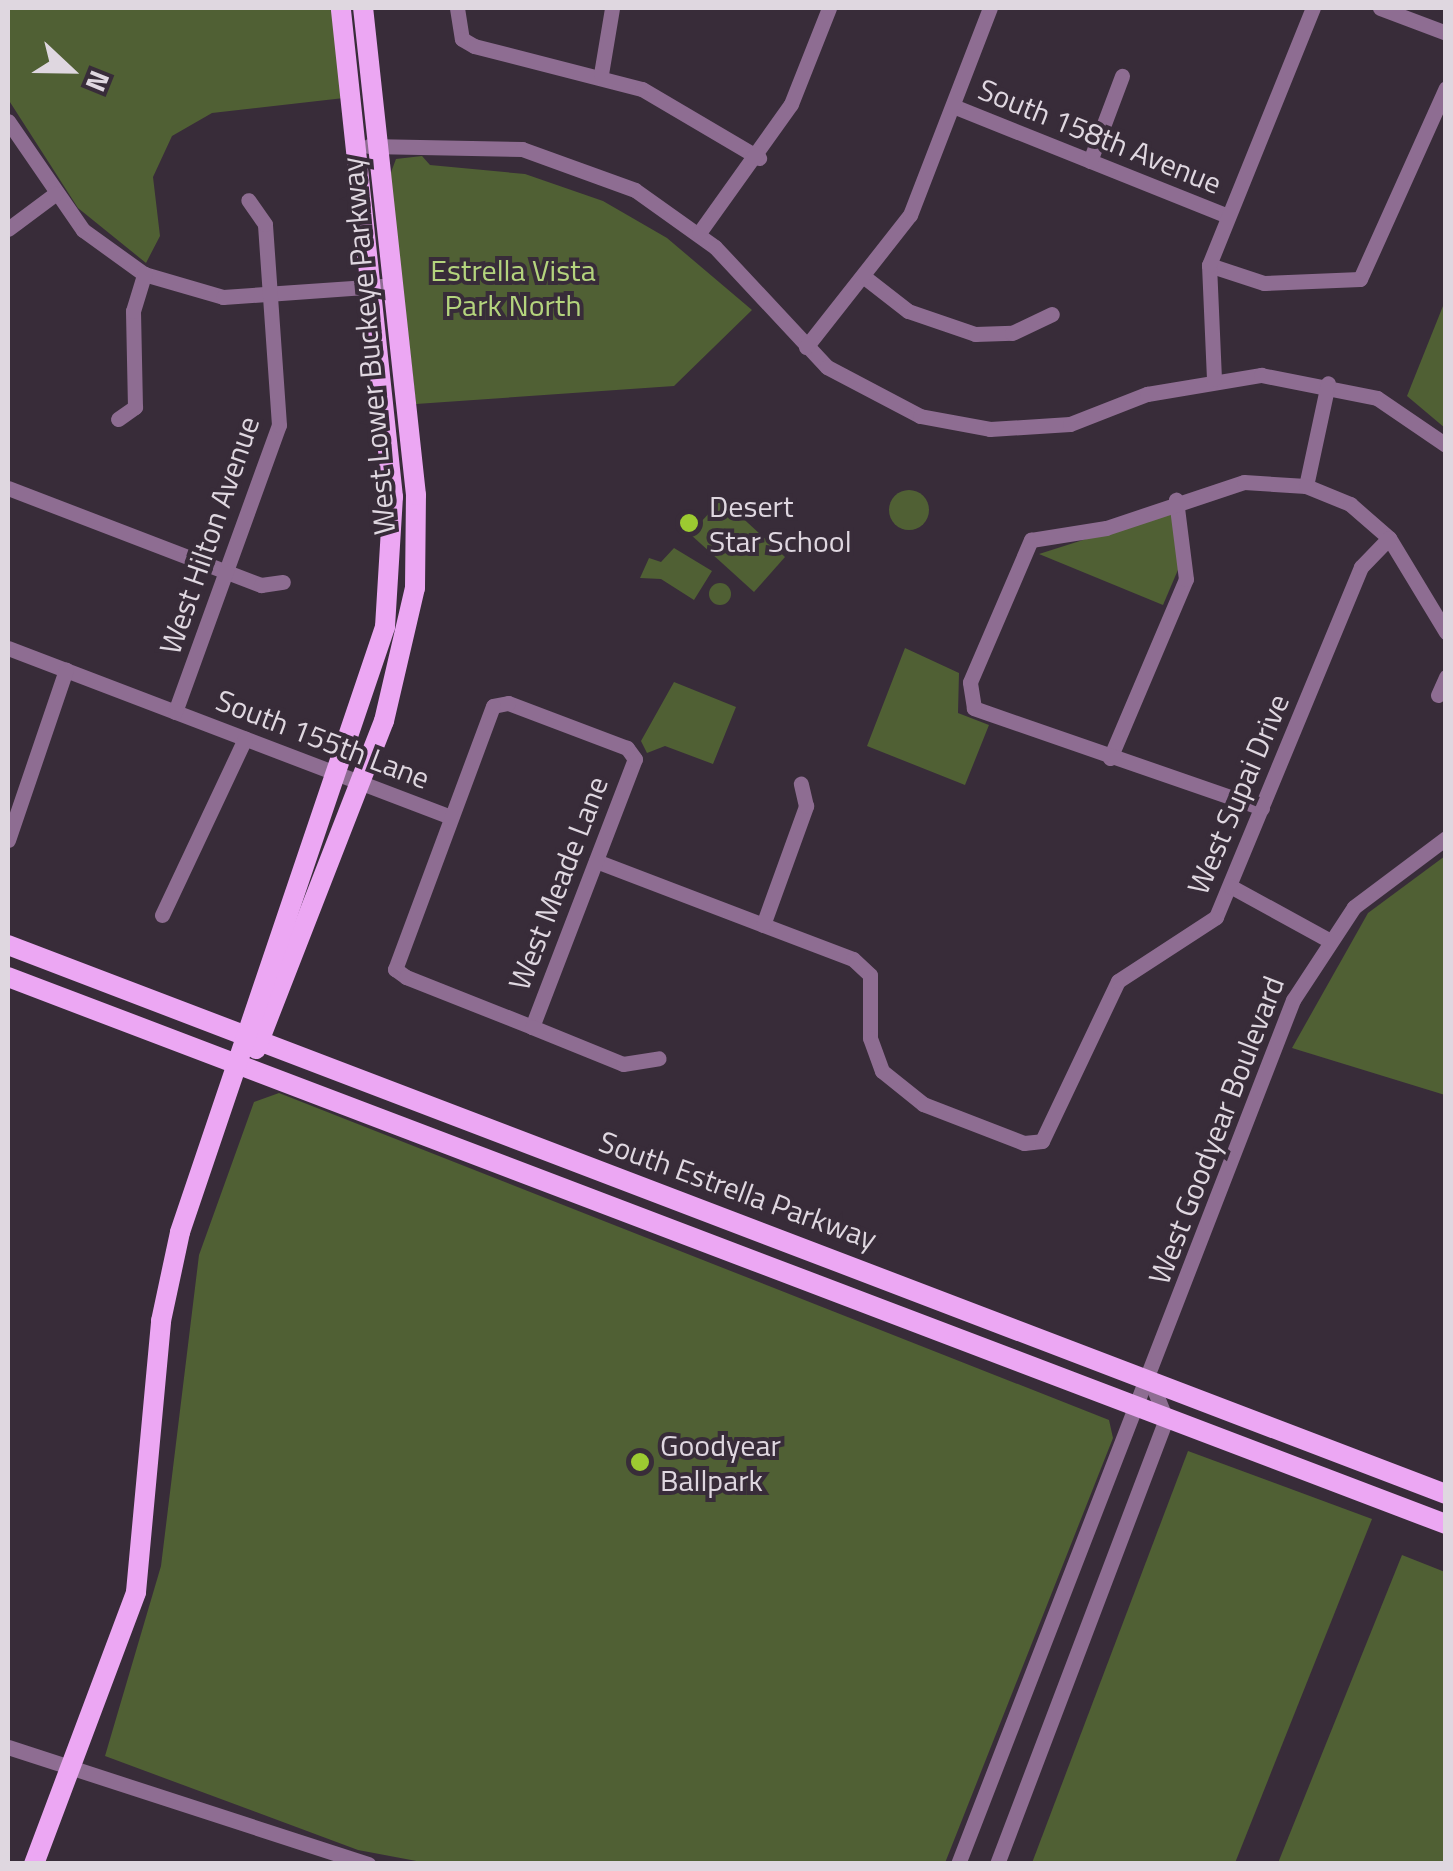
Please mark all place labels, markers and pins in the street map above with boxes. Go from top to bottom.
place label: Desert Star School [709,488,852,558]
marker: Desert Star School [678,512,700,534]
place label: Goodyear Ballpark [660,1427,781,1498]
marker: Goodyear Ballpark [629,1451,651,1473]

